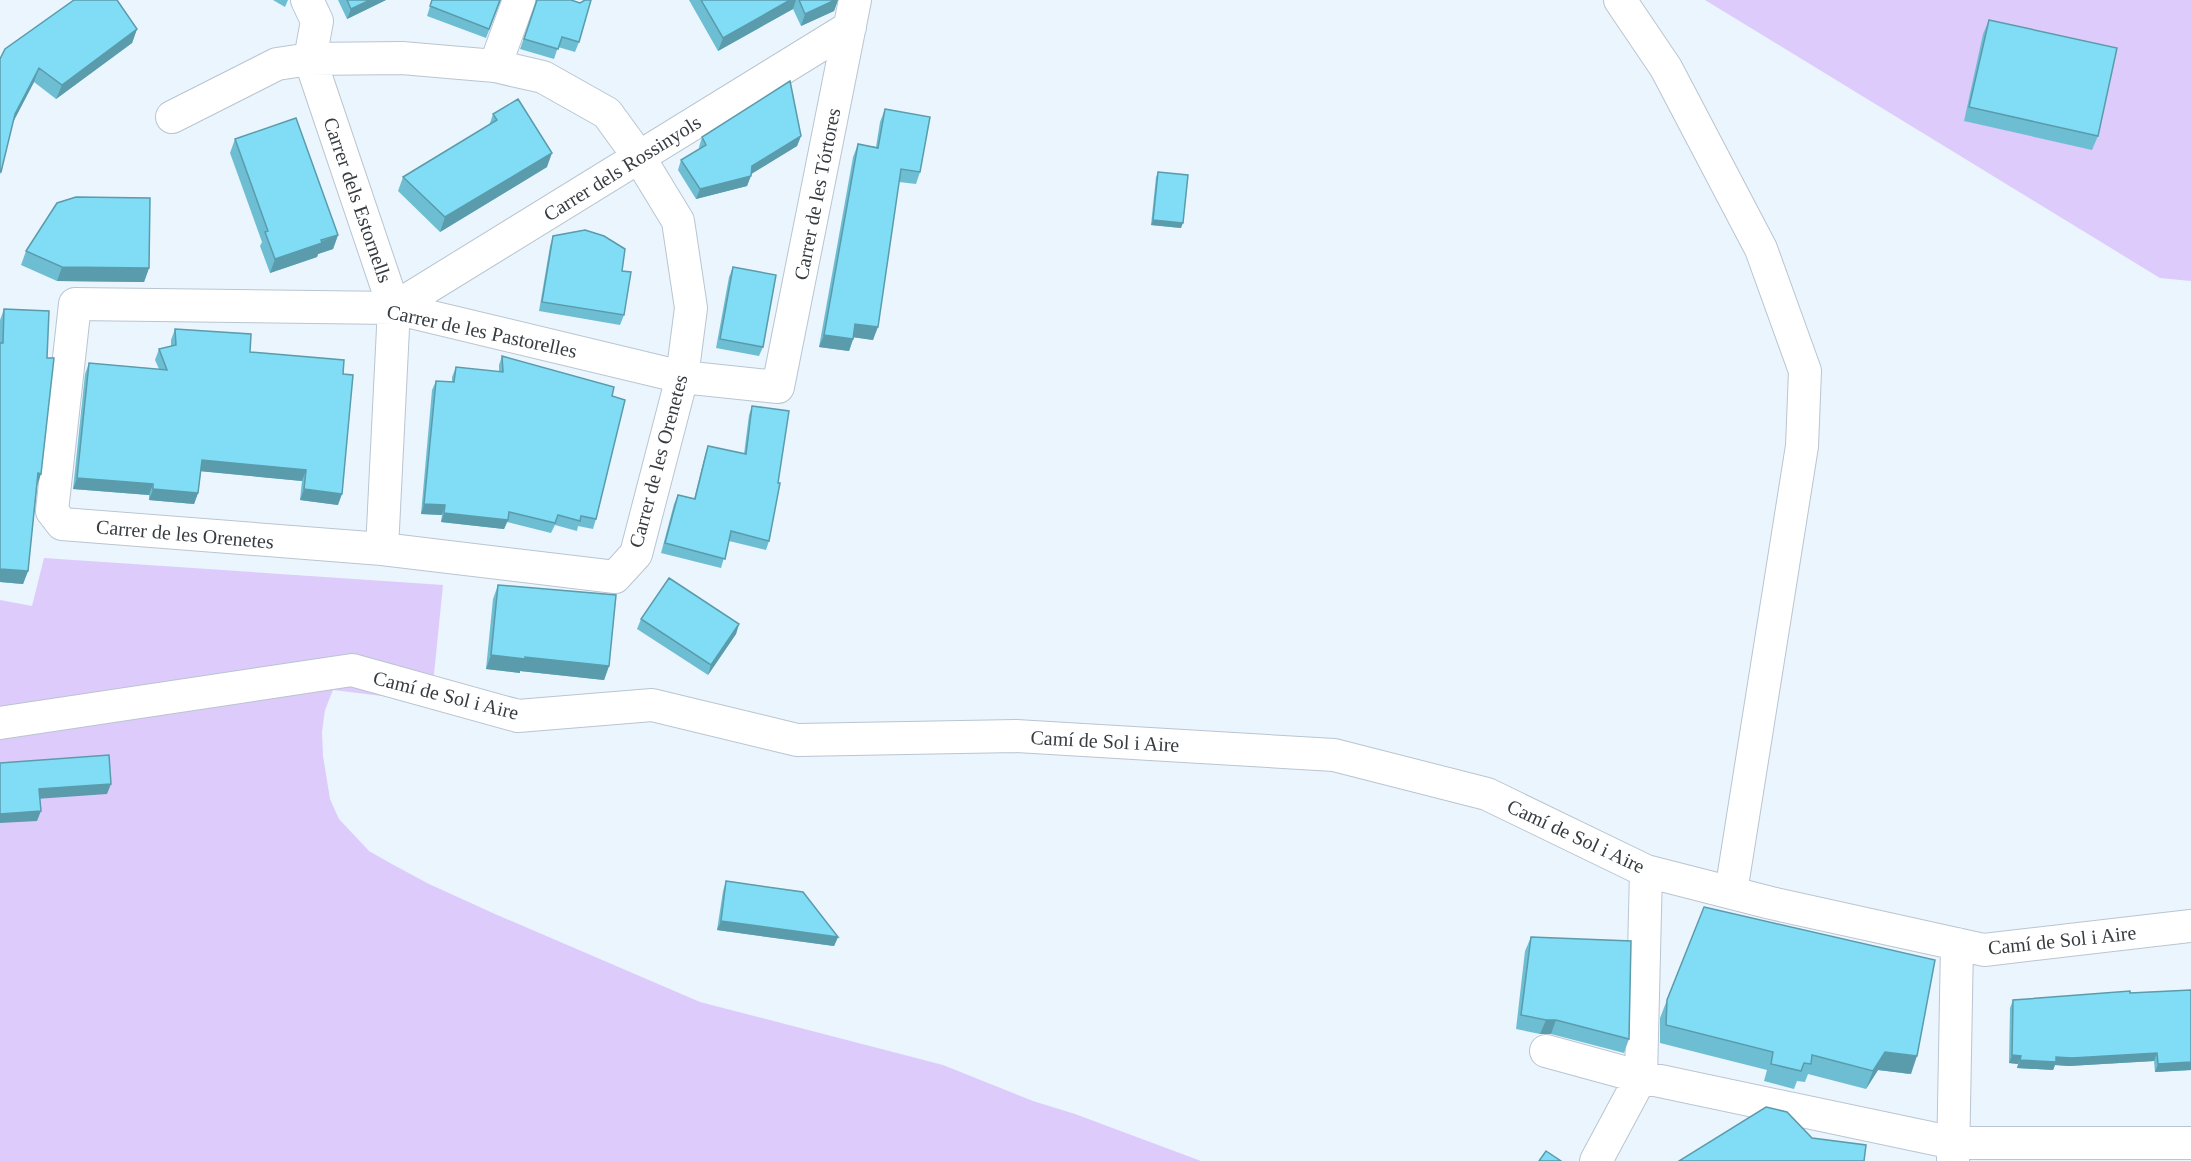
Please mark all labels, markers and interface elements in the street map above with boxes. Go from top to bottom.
street label: Carrer de les Tórtores [790,106,844,282]
street label: Carrer dels Rossinyols [539,111,705,226]
street label: Carrer dels Estornells [319,114,397,286]
street label: Carrer de les Pastorelles [385,300,579,362]
street label: Carrer de les Orenetes [624,372,692,550]
street label: Carrer de les Orenetes [95,515,275,553]
street label: Camí de Sol i Aire [371,666,521,724]
street label: Camí de Sol i Aire [1030,726,1180,756]
street label: Camí de Sol i Aire [1504,795,1648,877]
street label: Camí de Sol i Aire [1987,921,2137,959]

